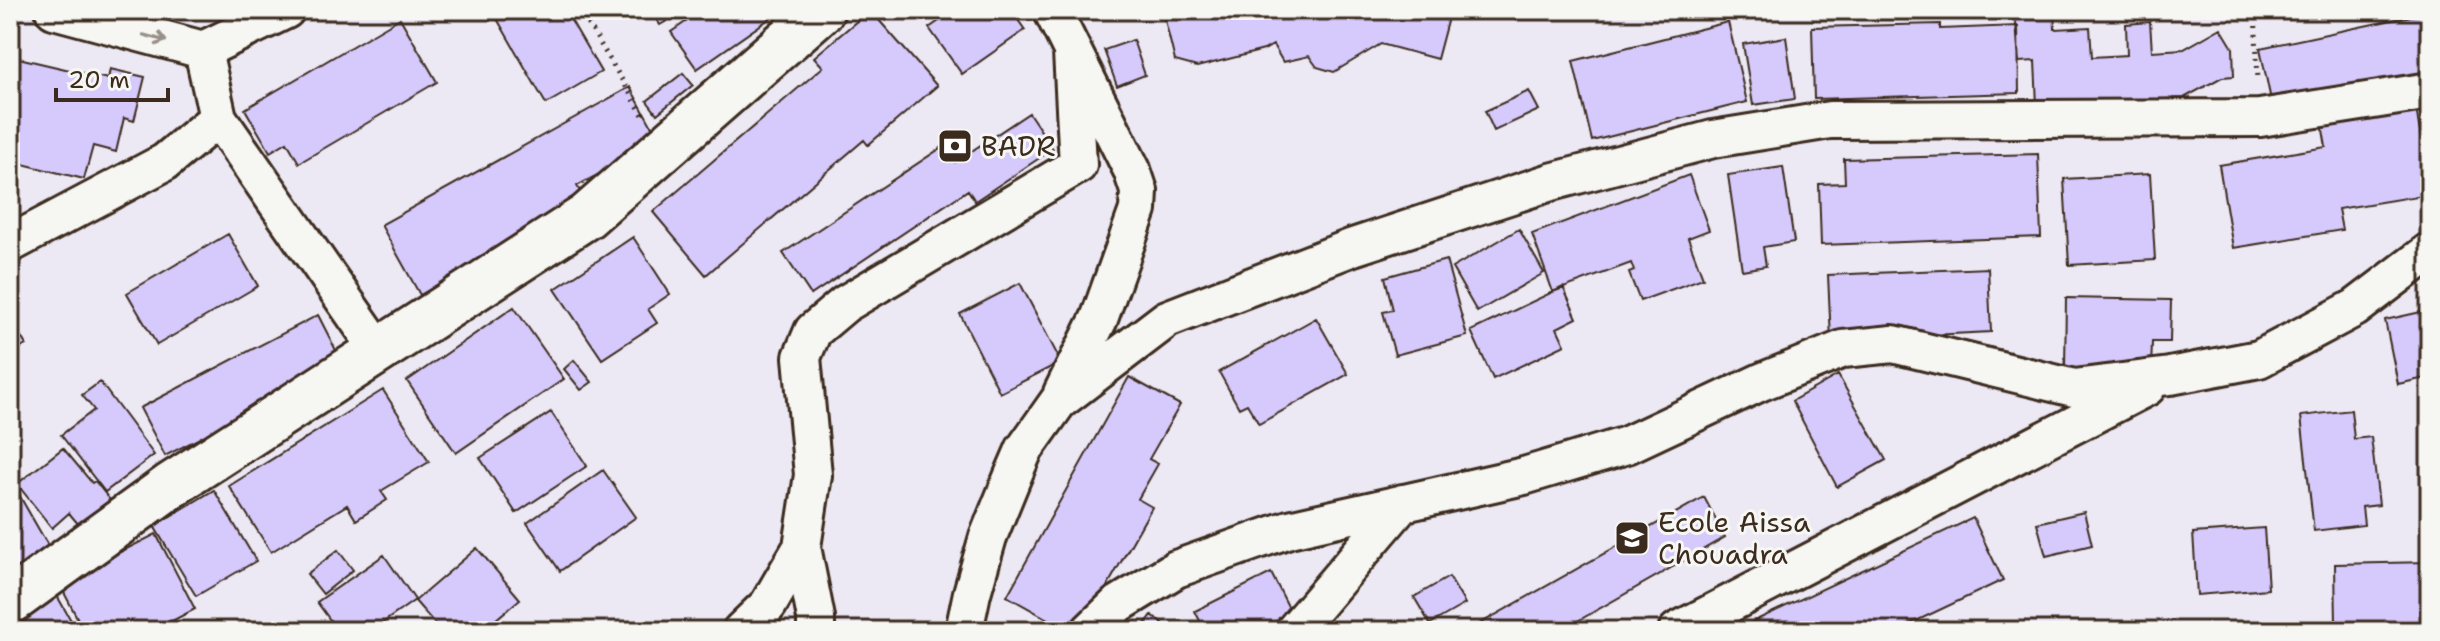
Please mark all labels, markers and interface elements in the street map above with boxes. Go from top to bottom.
one-way arrow [142,31,168,46]
scale bar [56,52,168,102]
text: 20 m [68,64,130,96]
bank icon: BADR [936,127,974,165]
place label: BADR [981,127,1056,165]
place label: Ecole Aissa Chouadra [1658,503,1810,573]
school or university icon: Ecole Aissa Chouadra [1613,519,1651,557]

